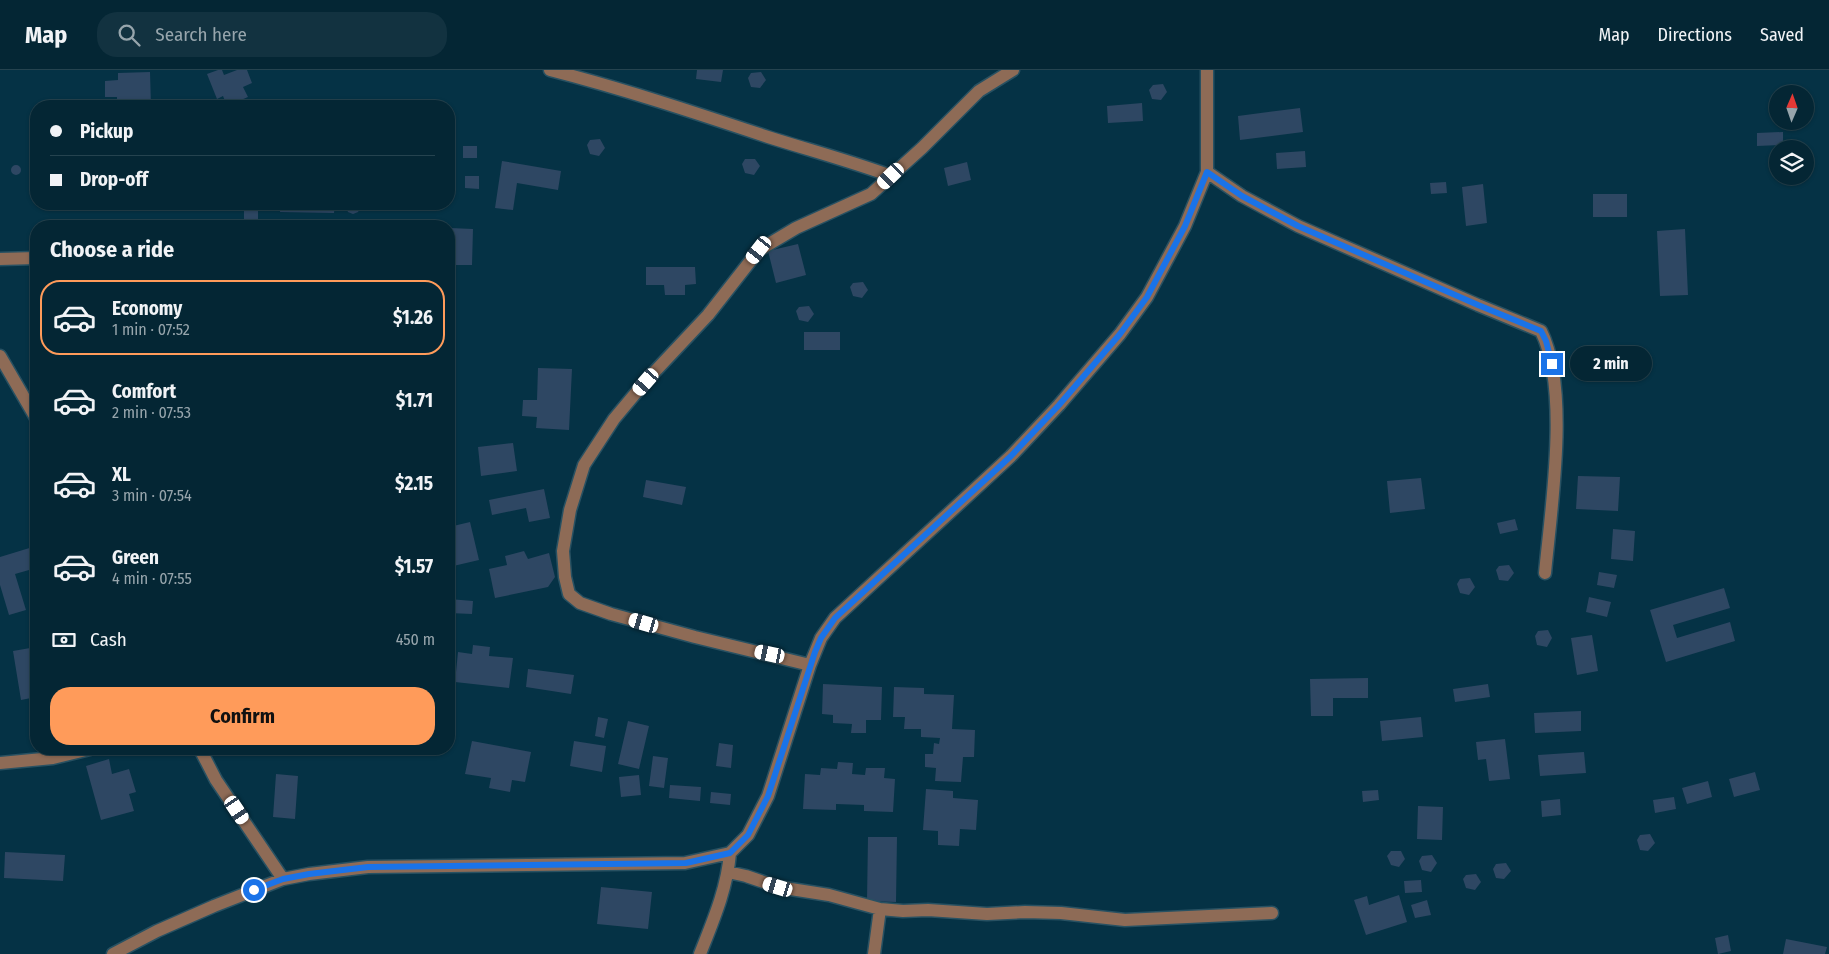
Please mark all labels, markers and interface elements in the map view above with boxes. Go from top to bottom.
search box [97,12,447,57]
text: Map [25,21,67,49]
icon: search [115,21,143,49]
text: Search here [155,23,247,46]
text: Map [1598,24,1630,46]
text: Directions [1658,24,1732,46]
text: Saved [1760,24,1804,46]
north arrow [1769,85,1814,130]
map controls [1769,85,1814,185]
text: Pickup [80,120,133,143]
button: layers [1769,140,1814,185]
car [874,160,907,192]
text: Drop-off [80,168,148,191]
car [743,234,774,266]
text: Choose a ride [50,236,174,263]
icon: car [52,295,97,340]
text: Economy [112,297,182,320]
text: $1.26 [393,306,433,329]
text: 1 min · 07:52 [112,320,190,339]
callout: 2 min [1570,346,1652,382]
route end [1541,353,1563,375]
text: 2 min [1593,354,1629,373]
car [630,366,661,398]
icon: car [52,378,97,423]
text: Comfort [112,380,176,403]
text: $1.71 [396,389,433,412]
text: 2 min · 07:53 [112,403,191,422]
icon: car [52,461,97,506]
text: XL [112,463,131,486]
text: $2.15 [395,472,433,495]
text: 3 min · 07:54 [112,486,192,505]
icon: car [52,544,97,589]
text: Green [112,546,159,569]
text: $1.57 [395,555,433,578]
text: 4 min · 07:55 [112,569,192,588]
car [627,612,660,634]
icon: cash [50,626,78,654]
text: Cash [90,628,127,651]
text: 450 m [396,630,435,649]
car [753,644,786,664]
button: Confirm [50,687,435,745]
car [222,793,251,827]
car [761,875,794,899]
route start [243,879,265,901]

